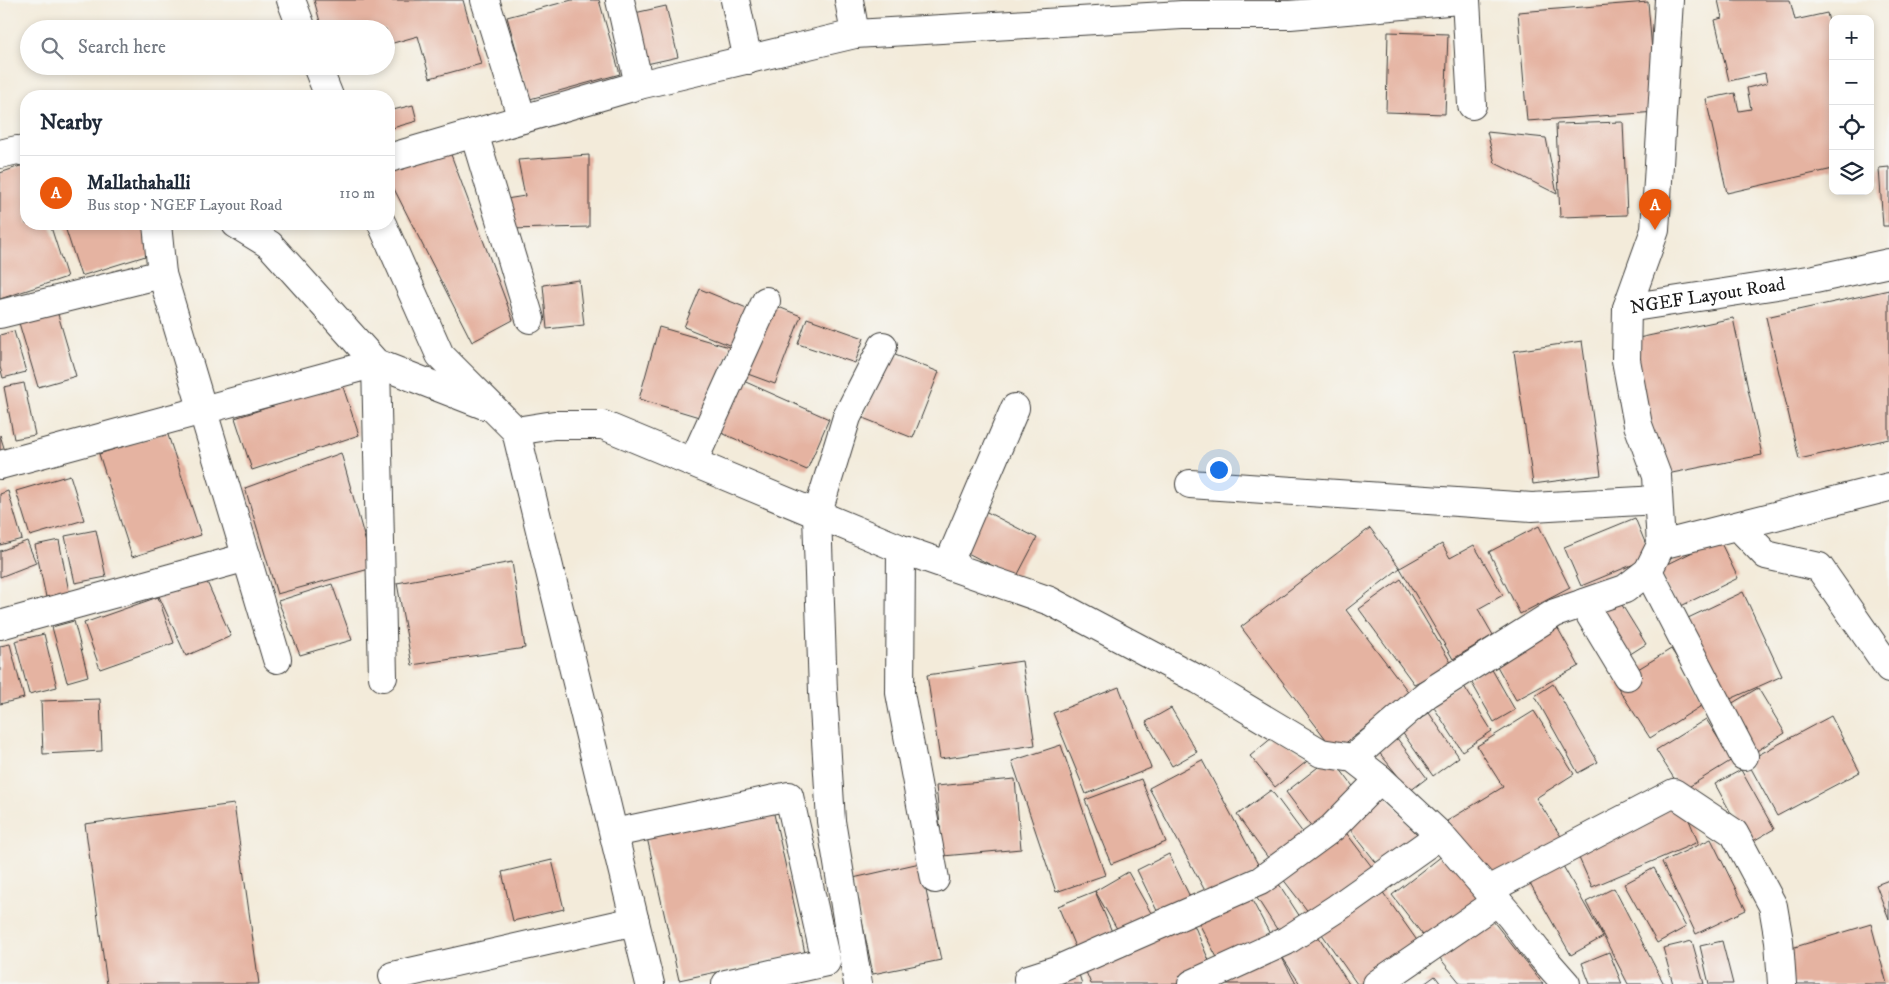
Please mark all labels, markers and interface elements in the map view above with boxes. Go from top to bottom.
map controls [1829,15,1874,195]
button: + [1829,15,1874,60]
search box [20,20,395,75]
icon: search [38,34,66,62]
text: Search here [78,36,166,59]
button: − [1829,60,1874,105]
button: locate [1829,105,1874,150]
text: Nearby [40,110,102,136]
button: layers [1829,150,1874,195]
text: Mallathahalli [87,172,190,195]
text: A [51,183,61,203]
text: 110 m [339,183,375,203]
pin: A [1639,189,1671,230]
text: Bus stop · NGEF Layout Road [87,195,282,215]
street label: NGEF Layout Road [1629,272,1787,319]
your location [1206,457,1232,483]

